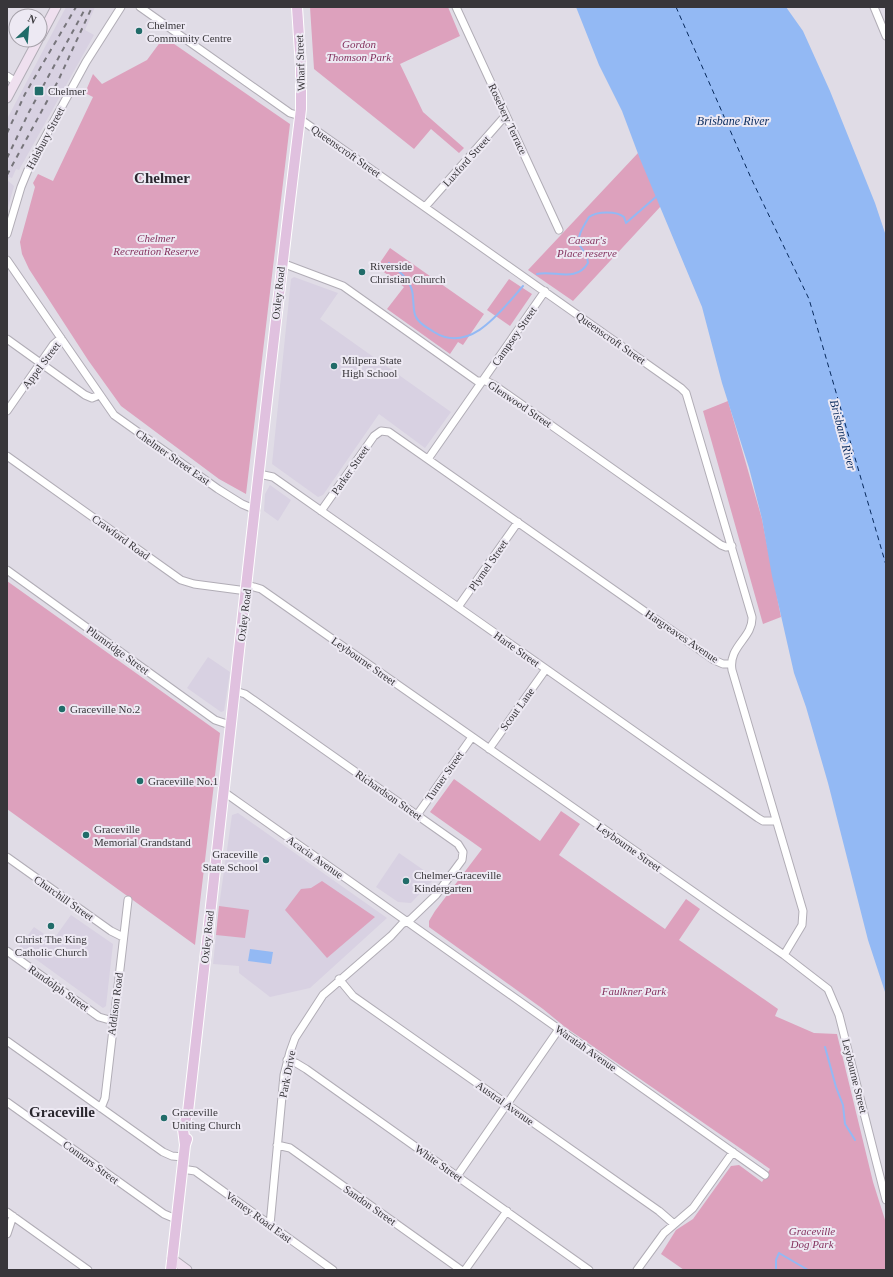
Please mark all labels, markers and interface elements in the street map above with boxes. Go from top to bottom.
north arrow [8,8,48,48]
text: N [26,12,39,26]
place label: Chelmer Community Centre [147,19,232,44]
marker: Chelmer Community Centre [134,26,144,36]
street label: Wharf Street [293,35,307,91]
park label: Gordon Thomson Park [327,38,392,63]
street label: Rosebery Terrace [486,82,530,156]
marker: Chelmer [33,85,45,97]
place label: Chelmer [48,85,86,97]
street label: Halsbury Street [24,105,66,171]
water label: Brisbane River [697,114,769,128]
street label: Queenscroft Street [309,123,383,179]
street label: Luxford Street [440,133,492,189]
district label: Chelmer [134,170,190,186]
park label: Chelmer Recreation Reserve [112,232,199,257]
park label: Caesar's Place reserve [556,234,617,259]
place label: Riverside Christian Church [370,260,446,285]
street label: Oxley Road [269,266,287,320]
marker: Riverside Christian Church [357,267,367,277]
street label: Campsey Street [489,304,539,368]
street label: Queenscroft Street [574,310,648,366]
street label: Appel Street [20,339,62,391]
place label: Milpera State High School [342,354,402,379]
marker: Milpera State High School [329,361,339,371]
street label: Glenwood Street [486,378,554,430]
water label: Brisbane River [827,398,859,472]
street label: Chelmer Street East [134,427,212,487]
street label: Parker Street [329,443,371,497]
street label: Crawford Road [90,512,152,562]
street label: Plymel Street [466,537,510,593]
street label: Oxley Road [235,588,253,642]
street label: Hargreaves Avenue [643,607,721,665]
street label: Plumridge Street [84,623,152,677]
street label: Harte Street [492,629,542,669]
street label: Leybourne Street [329,634,399,688]
street label: Scout Lane [498,685,537,733]
place label: Graceville No.2 [70,703,140,715]
marker: Graceville No.2 [57,704,67,714]
street label: Turner Street [422,749,466,803]
street label: Richardson Street [353,768,425,822]
place label: Graceville No.1 [148,775,218,787]
marker: Graceville No.1 [135,776,145,786]
street label: Leybourne Street [594,820,664,874]
place label: Graceville Memorial Grandstand [94,823,191,848]
marker: Graceville Memorial Grandstand [81,830,91,840]
street label: Acacia Avenue [284,833,346,881]
place label: Graceville State School [203,848,258,873]
marker: Graceville State School [261,855,271,865]
place label: Chelmer-Graceville Kindergarten [414,869,501,894]
street label: Churchill Street [32,873,96,923]
marker: Chelmer-Graceville Kindergarten [401,876,411,886]
street label: Oxley Road [198,910,216,964]
marker: Christ The King Catholic Church [46,921,56,931]
place label: Christ The King Catholic Church [15,933,88,958]
street label: Randolph Street [26,963,92,1013]
street label: Addison Road [105,971,125,1036]
park label: Faulkner Park [601,985,667,997]
street label: Waratah Avenue [553,1022,619,1074]
street label: Leybourne Street [840,1038,870,1114]
street label: Park Drive [277,1049,297,1099]
street label: Austral Avenue [474,1079,536,1127]
district label: Graceville [29,1104,95,1120]
place label: Graceville Uniting Church [172,1106,241,1131]
marker: Graceville Uniting Church [159,1113,169,1123]
street label: Connors Street [61,1138,121,1186]
street label: White Street [413,1142,465,1184]
street label: Sandon Street [341,1182,399,1228]
street label: Verney Road East [224,1189,294,1245]
park label: Graceville Dog Park [789,1225,835,1250]

